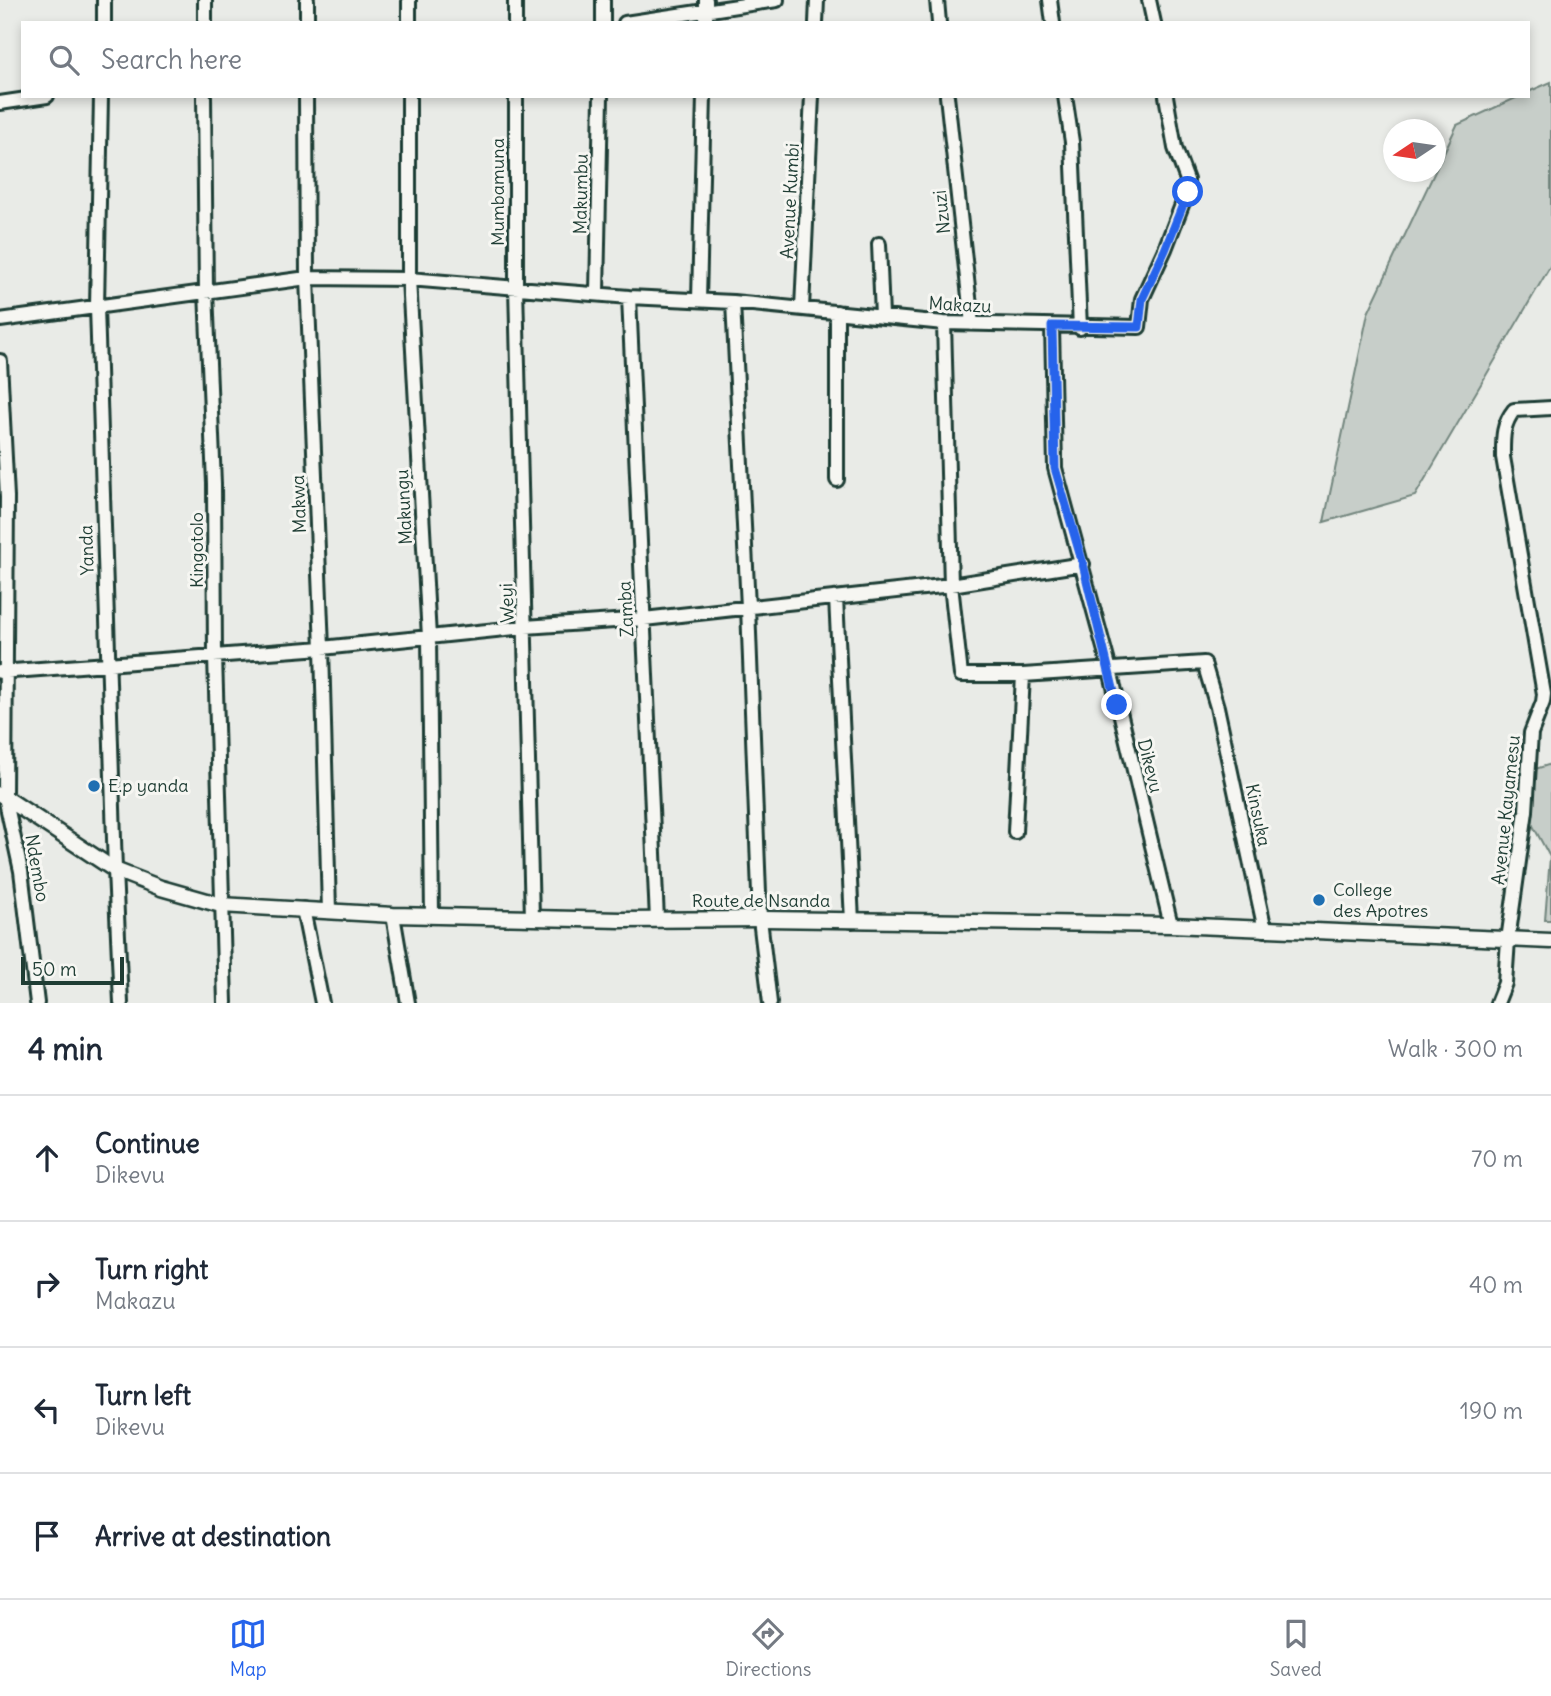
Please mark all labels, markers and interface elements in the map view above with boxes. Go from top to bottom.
search box [21,21,1530,98]
icon: search [45,41,83,79]
text: Search here [101,43,242,76]
north arrow [1383,119,1446,182]
street label: Mumbamuna [486,138,509,246]
street label: Avenue Kumbi [775,143,804,259]
street label: Makumbu [568,153,593,235]
route start [1172,176,1203,207]
street label: Nzuzi [928,189,955,235]
street label: Makazu [928,291,992,318]
street label: Makungu [390,469,417,545]
street label: Makwa [286,474,311,534]
street label: Kingotolo [185,512,208,588]
street label: Yanda [74,524,99,576]
street label: Zamba [613,580,638,638]
street label: Weyi [494,583,519,623]
route end [1101,689,1132,720]
street label: Avenue Kayamesu [1486,734,1525,886]
street label: Dikevu [1133,737,1168,795]
place label: E.p yanda [108,774,189,797]
marker: E.p yanda [86,778,102,794]
street label: Kinsuka [1241,781,1276,848]
street label: Ndembo [20,832,55,904]
place label: College des Apotres [1333,878,1428,922]
street label: Route de Nsanda [692,889,830,912]
marker: College des Apotres [1311,892,1327,908]
scale bar [21,954,124,986]
text: 50 m [32,957,77,981]
text: 4 min [28,1030,103,1068]
text: Walk · 300 m [1388,1034,1523,1063]
text: Continue [95,1127,200,1160]
icon: ahead [28,1139,66,1177]
text: 70 m [1471,1144,1523,1173]
text: Dikevu [95,1160,165,1189]
text: Turn right [95,1253,208,1286]
icon: right [28,1265,66,1303]
text: 40 m [1469,1270,1523,1299]
text: Makazu [95,1286,176,1315]
text: Turn left [95,1379,191,1412]
icon: left [28,1391,66,1429]
text: 190 m [1460,1396,1523,1425]
text: Dikevu [95,1412,165,1441]
icon: arrive [28,1517,66,1555]
text: Arrive at destination [95,1520,331,1553]
tab: Map [229,1615,267,1681]
tab: Directions [726,1615,811,1681]
tab: Saved [1270,1615,1322,1681]

